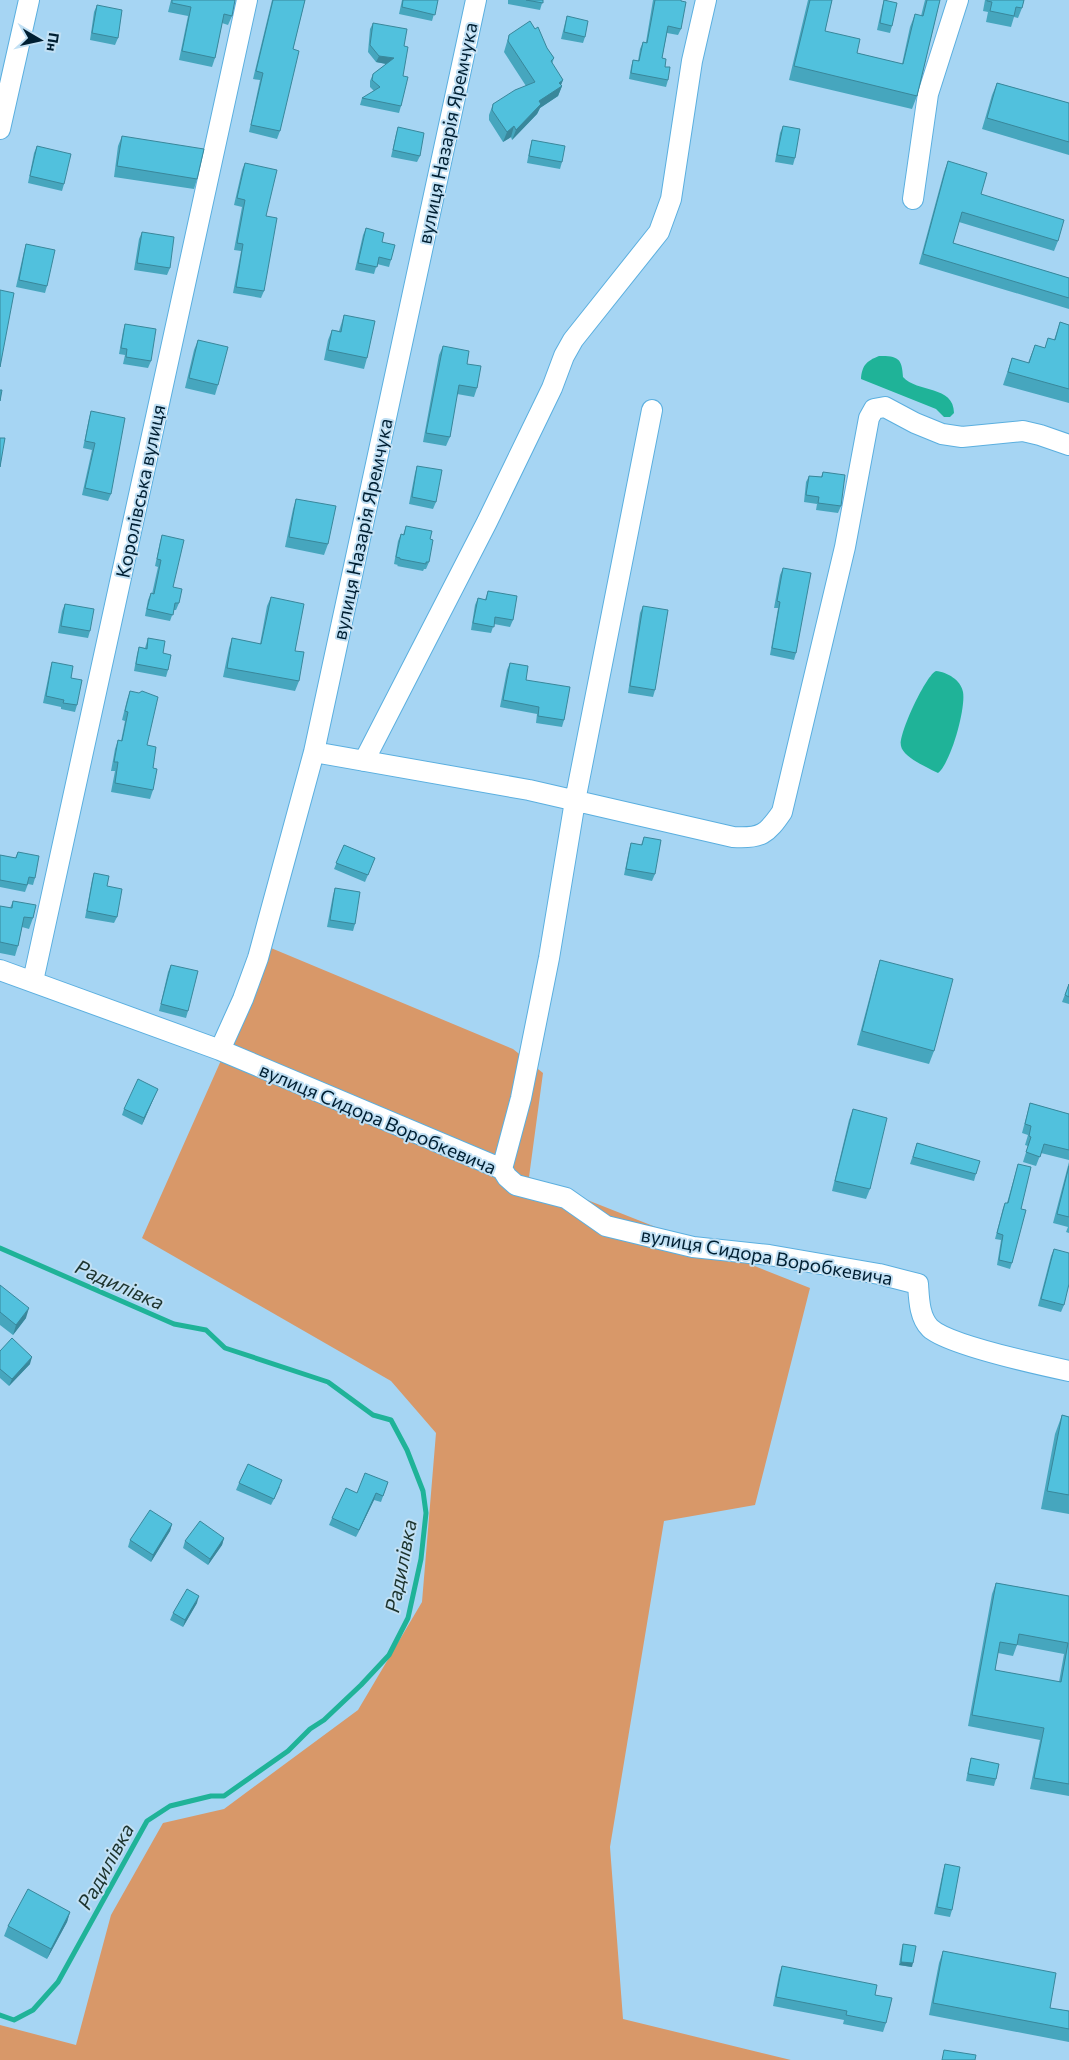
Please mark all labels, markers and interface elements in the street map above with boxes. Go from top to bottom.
north arrow [15,15,65,65]
street label: вулиця Назарія Яремчука [412,20,482,246]
text: Пн [43,32,63,53]
street label: Королівська вулиця [110,402,170,580]
street label: вулиця Назарія Яремчука [327,416,397,642]
street label: вулиця Сидора Воробкевича [256,1058,500,1178]
street label: вулиця Сидора Воробкевича [639,1223,895,1289]
water label: Радилівка [72,1254,168,1314]
water label: Радилівка [379,1517,421,1615]
water label: Радилівка [72,1819,138,1913]

